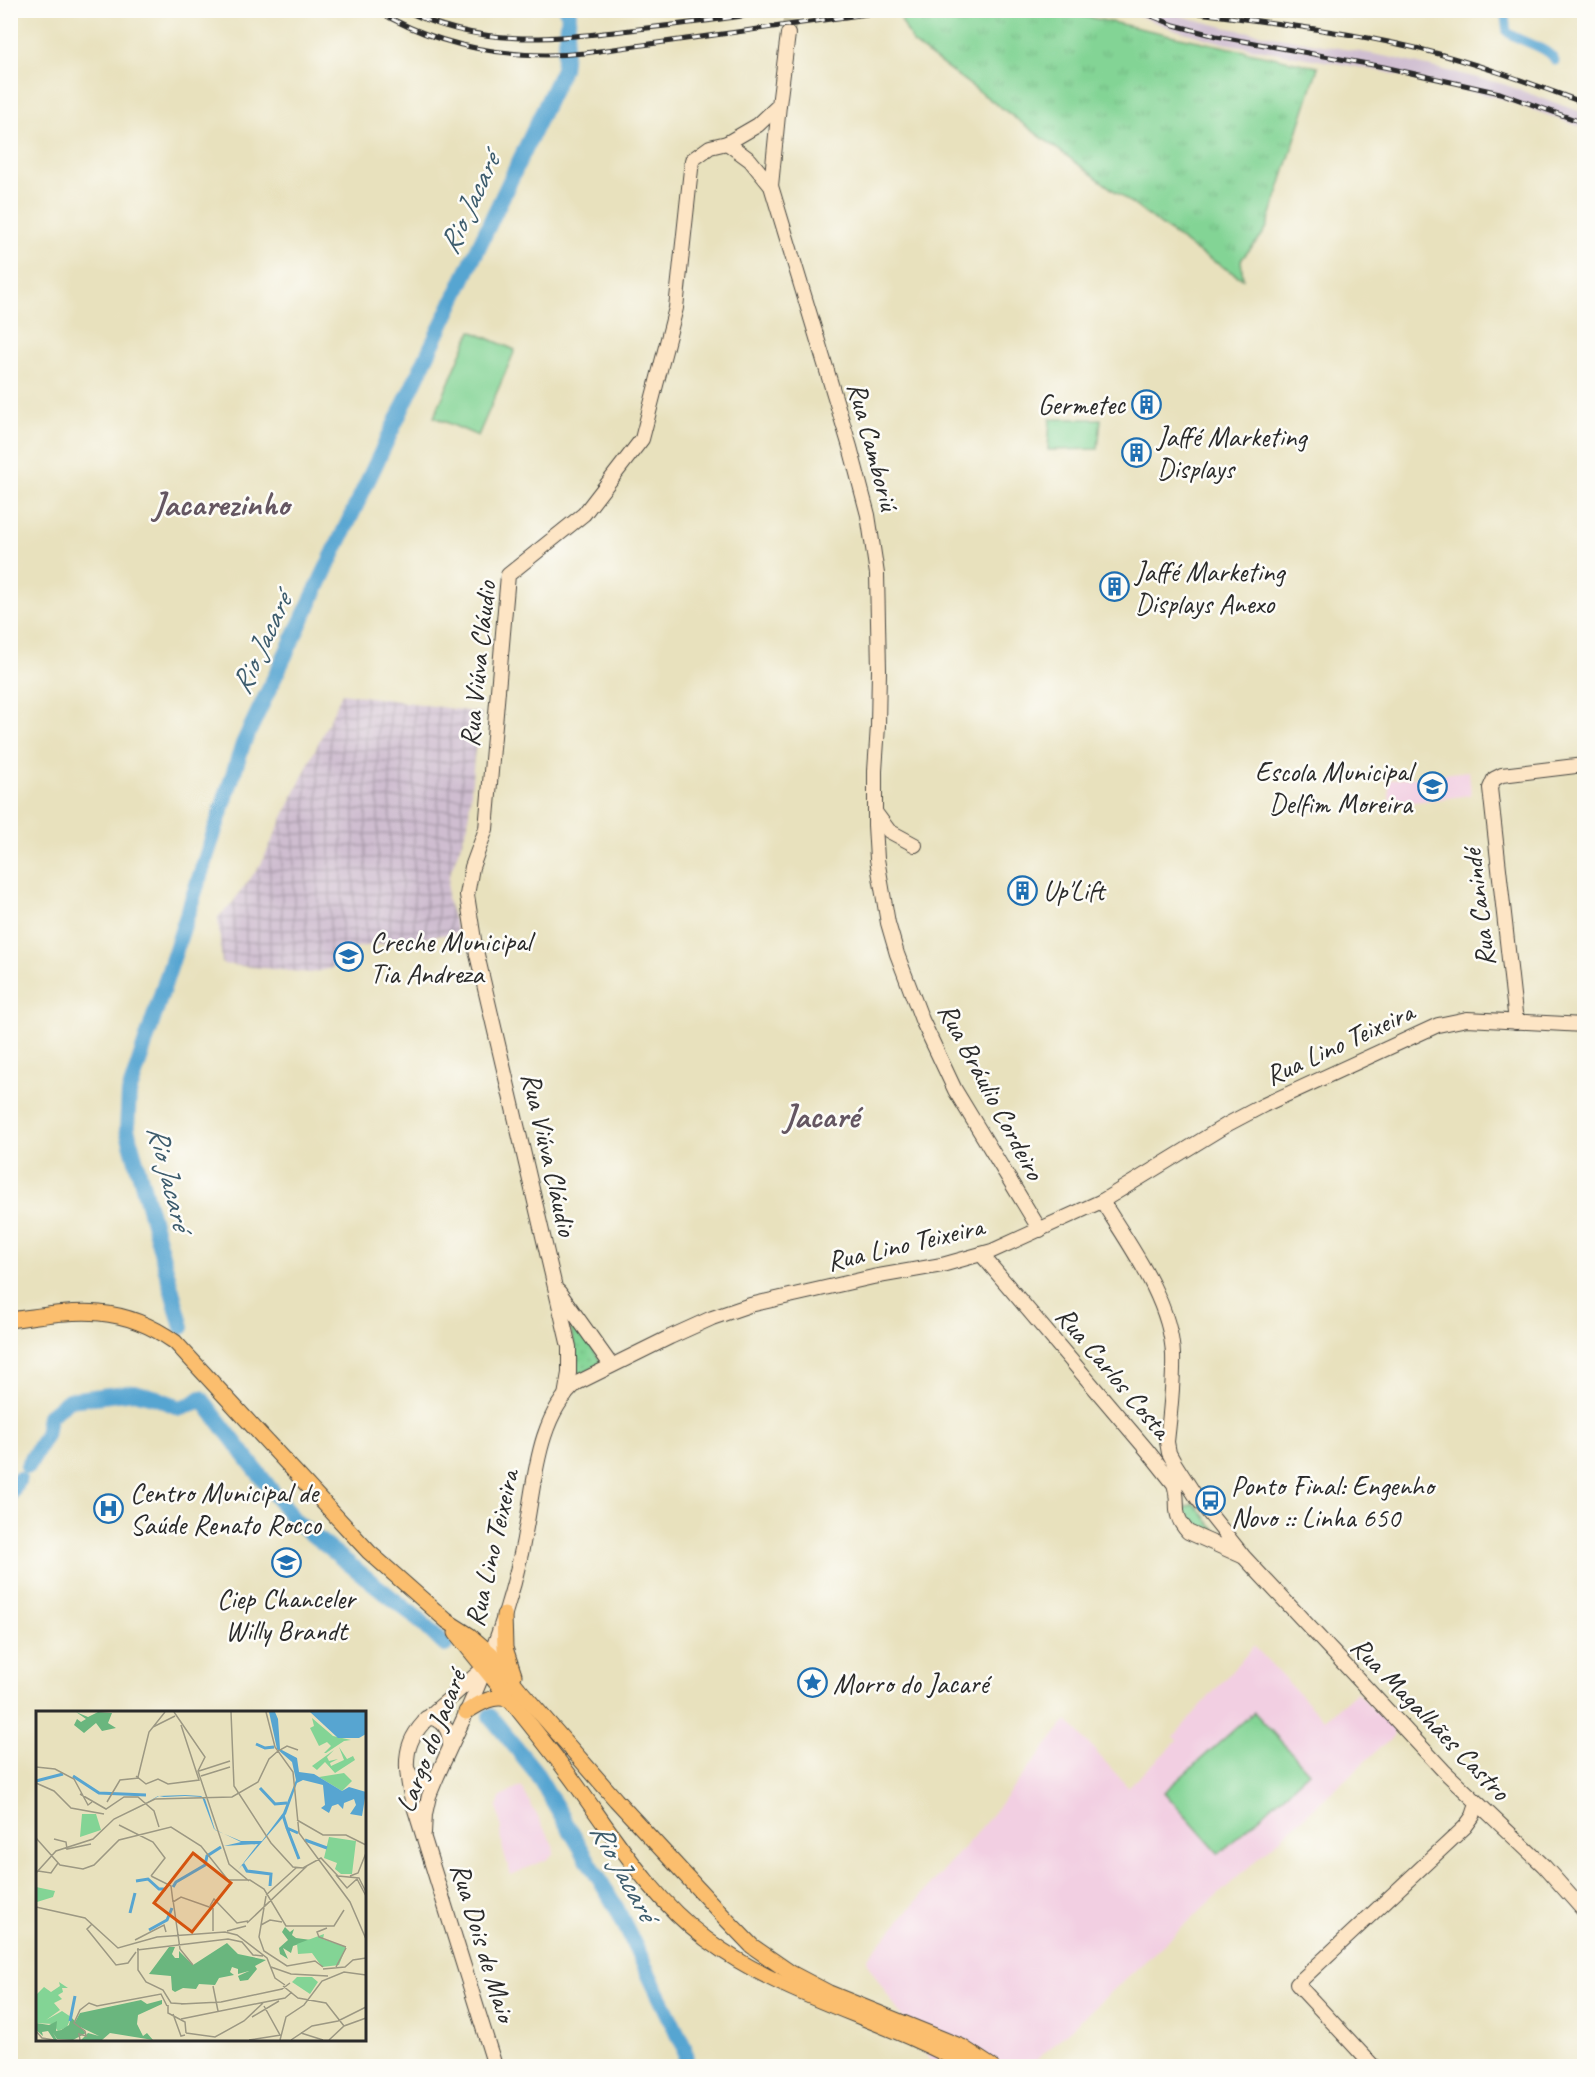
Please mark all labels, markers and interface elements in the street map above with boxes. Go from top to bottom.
water label: Rio Jacaré [430,141,512,260]
street label: Rua Camboriú [840,378,908,516]
place label: Germetec [1038,387,1127,422]
building icon: Germetec [1130,388,1162,420]
place label: Jaffé Marketing Displays [1155,419,1308,486]
building icon: Jaffé Marketing Displays [1120,436,1152,468]
district label: Jacarezinho [151,482,293,525]
place label: Jaffé Marketing Displays Anexo [1133,554,1286,621]
building icon: Jaffé Marketing Displays Anexo [1098,571,1130,603]
street label: Rua Viúva Cláudio [451,577,504,749]
water label: Rio Jacaré [222,581,304,700]
place label: Escola Municipal Delfim Moreira [1255,754,1417,821]
school or university icon: Escola Municipal Delfim Moreira [1417,771,1449,803]
street label: Rua Canindé [1453,843,1503,969]
place label: Up'Lift [1043,873,1107,908]
building icon: Up'Lift [1006,874,1038,906]
place label: Creche Municipal Tia Andreza [370,924,536,991]
school or university icon: Creche Municipal Tia Andreza [333,941,365,973]
street label: Rua Lino Teixeira [1259,993,1421,1093]
street label: Rua Bráulio Cordeiro [930,997,1054,1187]
street label: Rua Viúva Cláudio [514,1069,586,1241]
district label: Jacaré [781,1094,864,1137]
water label: Rio Jacaré [139,1121,203,1241]
street label: Rua Lino Teixeira [823,1208,989,1278]
street label: Rua Carlos Costa [1048,1299,1181,1448]
street label: Rua Lino Teixeira [456,1464,527,1630]
place label: Ponto Final: Engenho Novo :: Linha 650 [1231,1468,1437,1535]
place label: Centro Municipal de Saúde Renato Rocco [130,1475,323,1542]
bus stop icon: Ponto Final: Engenho Novo :: Linha 650 [1194,1485,1226,1517]
hospital icon: Centro Municipal de Saúde Renato Rocco [93,1492,125,1524]
school or university icon: Ciep Chanceler Willy Brandt [270,1546,302,1578]
place label: Ciep Chanceler Willy Brandt [217,1581,357,1648]
street label: Rua Magalhães Castro [1343,1629,1519,1809]
street label: Largo do Jacaré [387,1662,475,1817]
place label: Morro do Jacaré [833,1666,992,1701]
place icon: Morro do Jacaré [796,1667,828,1699]
inset map [36,1711,366,2041]
water label: Rio Jacaré [582,1816,670,1933]
street label: Rua Dois de Maio [443,1859,525,2029]

